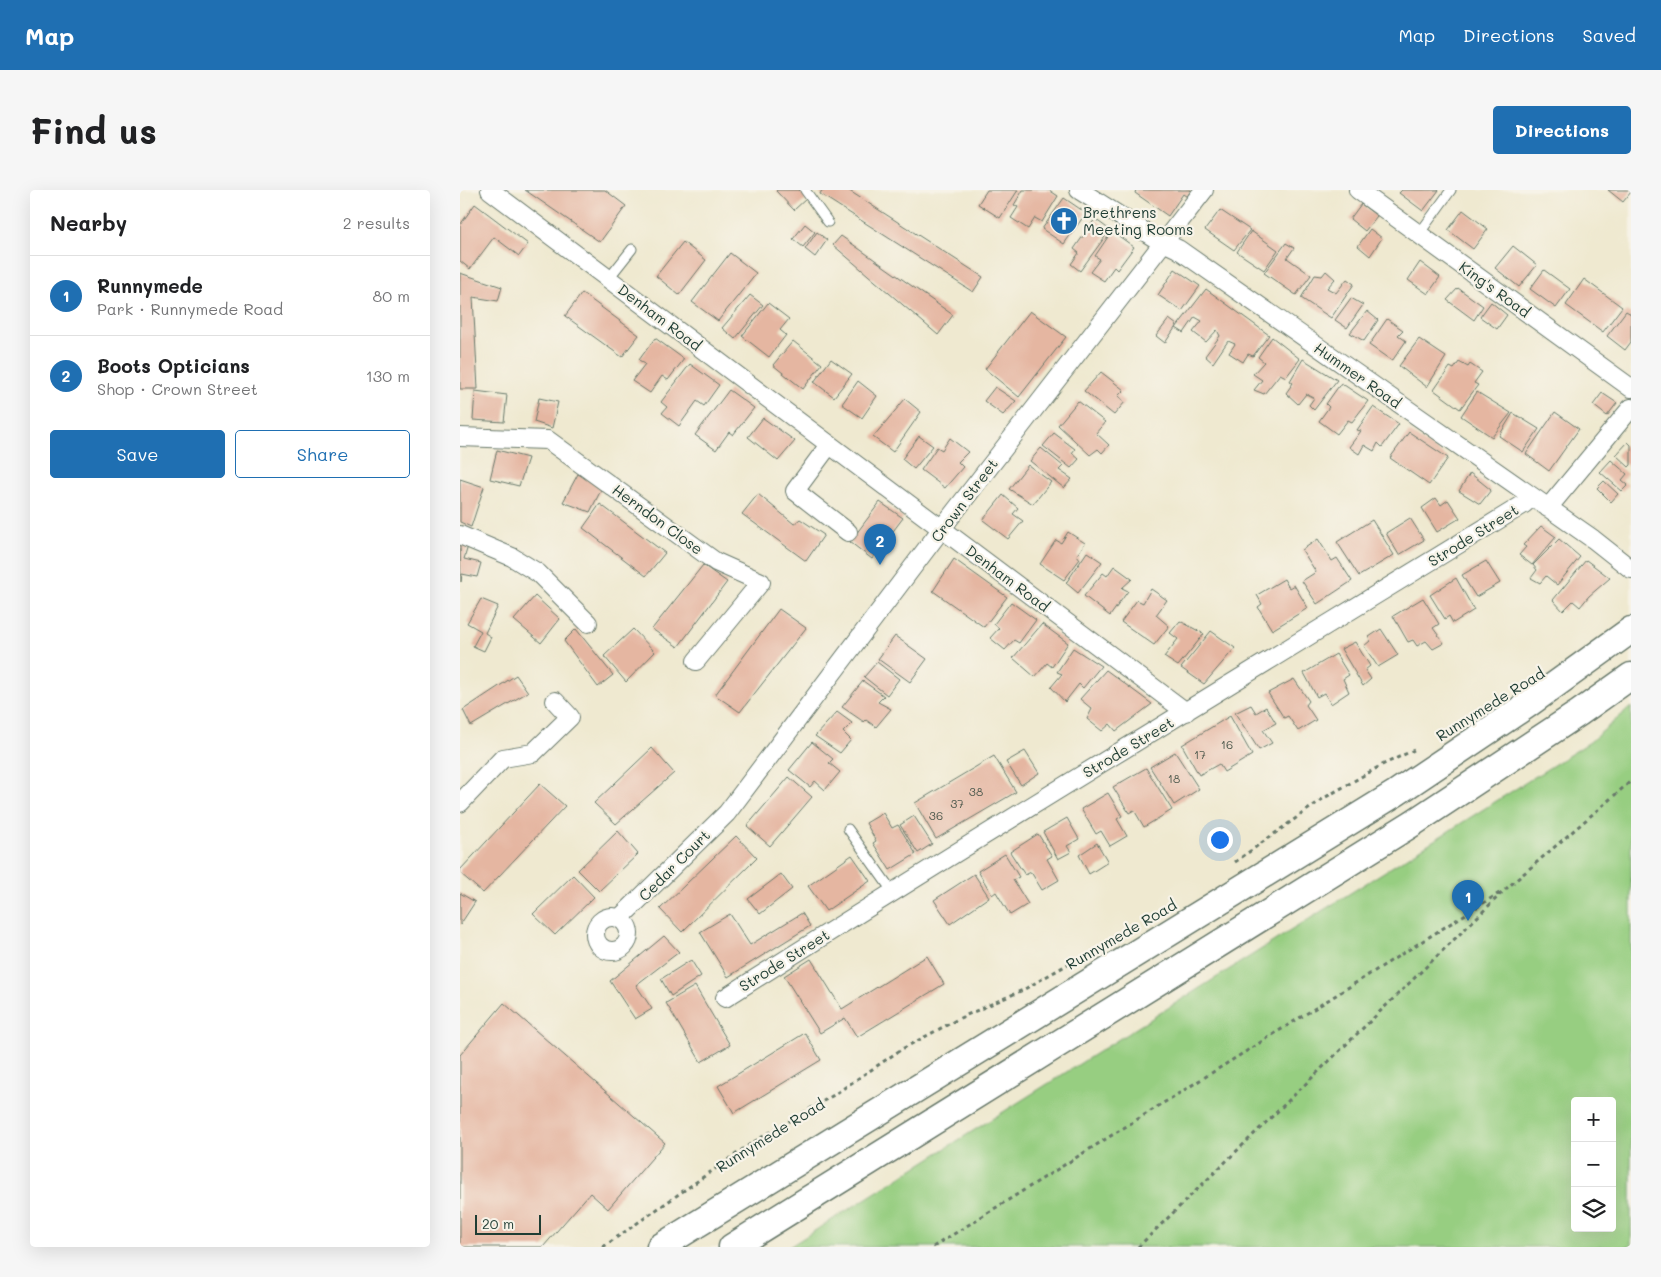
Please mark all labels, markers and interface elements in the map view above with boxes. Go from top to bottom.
text: Map [25,20,74,51]
text: Map [1398,23,1435,47]
text: Directions [1463,23,1555,47]
text: Saved [1583,23,1636,47]
button: Directions [1493,106,1631,154]
text: Find us [30,107,157,153]
place label: Brethrens Meeting Rooms [1083,202,1193,239]
church icon: Brethrens Meeting Rooms [1049,206,1079,236]
text: Nearby [50,209,127,236]
text: 2 results [343,212,410,233]
street label: King's Road [1455,256,1535,322]
text: Runnymede [97,273,203,298]
street label: Denham Road [614,279,706,355]
text: 1 [62,285,70,306]
text: 80 m [373,285,410,306]
text: Park · Runnymede Road [97,298,283,319]
street label: Hummer Road [1311,338,1405,412]
text: Boots Opticians [97,353,250,378]
text: 2 [62,365,70,386]
text: 130 m [366,365,410,386]
text: Shop · Crown Street [97,378,258,399]
button: Save [50,430,225,478]
button: Share [235,430,410,478]
street label: Crown Street [926,454,1002,546]
street label: Herndon Close [609,479,707,559]
street label: Strode Street [1424,499,1522,571]
pin: 2 [864,524,896,565]
street label: Denham Road [962,540,1054,616]
street label: Runnymede Road [1432,663,1548,745]
street label: Strode Street [1079,712,1177,782]
house number: 16 [1221,736,1233,752]
house number: 17 [1194,746,1206,762]
house number: 18 [1168,770,1180,786]
house number: 38 [969,783,983,799]
house number: 37 [950,795,964,811]
house number: 36 [929,807,943,823]
street label: Cedar Court [634,825,714,905]
your location [1207,827,1233,853]
pin: 1 [1452,880,1484,921]
street label: Runnymede Road [1062,894,1180,974]
street label: Strode Street [735,924,833,996]
street label: Runnymede Road [712,1094,828,1176]
map controls [1571,1097,1616,1232]
button: + [1571,1097,1616,1142]
button: − [1571,1142,1616,1187]
button: layers [1571,1187,1616,1232]
scale bar [475,1212,541,1235]
text: 20 m [482,1214,514,1233]

